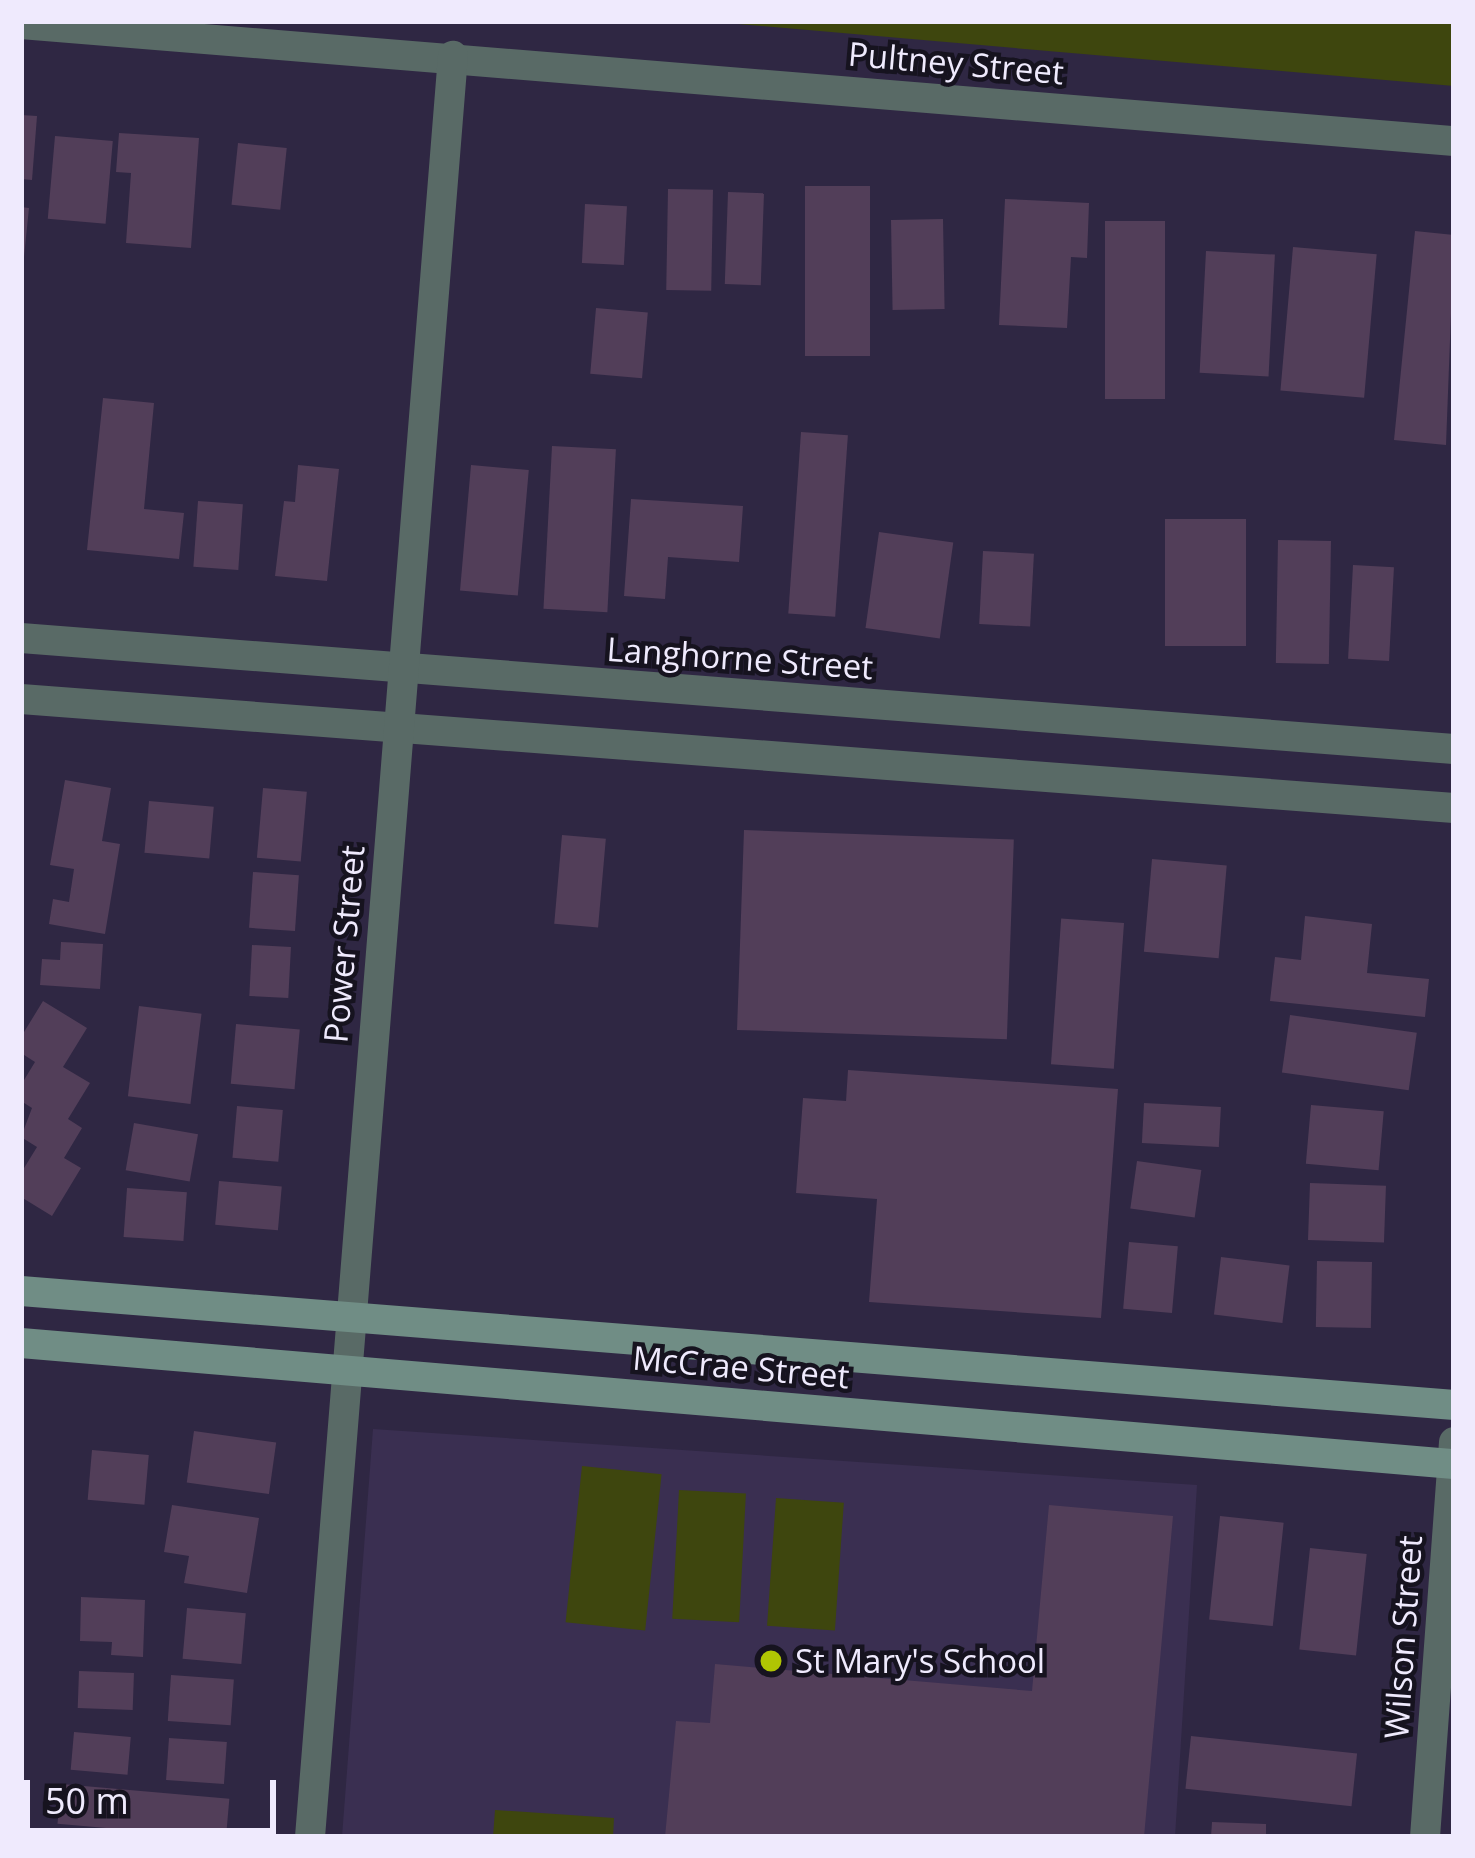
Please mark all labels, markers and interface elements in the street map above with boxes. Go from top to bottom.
street label: Pultney Street [847,34,1065,92]
street label: Langhorne Street [606,629,874,687]
street label: Power Street [316,844,372,1044]
street label: McCrae Street [631,1338,851,1396]
street label: Wilson Street [1376,1534,1430,1740]
place label: St Mary's School [795,1641,1045,1681]
marker: St Mary's School [758,1648,784,1674]
scale bar [30,1756,282,1830]
text: 50 m [45,1776,129,1825]

